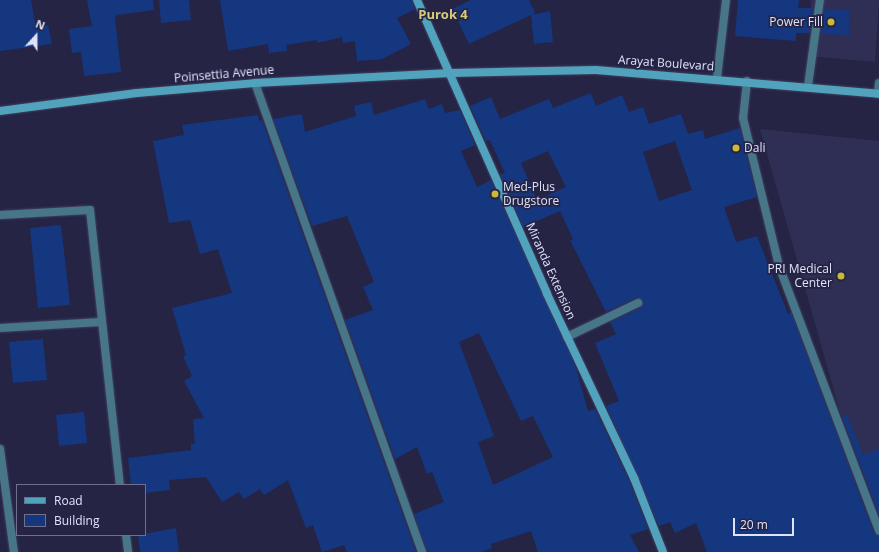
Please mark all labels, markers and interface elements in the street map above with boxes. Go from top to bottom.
district label: Purok 4 [418,6,468,22]
place label: Power Fill [769,15,823,29]
north arrow [16,16,56,56]
text: N [34,16,47,33]
marker: Power Fill [826,17,836,27]
street label: Arayat Boulevard [617,52,715,74]
street label: Poinsettia Avenue [173,62,275,86]
place label: Dali [744,141,765,155]
marker: Dali [731,143,741,153]
place label: Med-Plus Drugstore [503,180,559,208]
marker: Med-Plus Drugstore [490,189,500,199]
street label: Miranda Extension [523,220,579,322]
place label: PRI Medical Center [768,262,832,290]
marker: PRI Medical Center [835,270,847,282]
legend [16,484,146,536]
text: Road [54,492,83,509]
scale bar [735,510,796,536]
text: Building [54,512,99,529]
text: 20 m [740,516,768,533]

